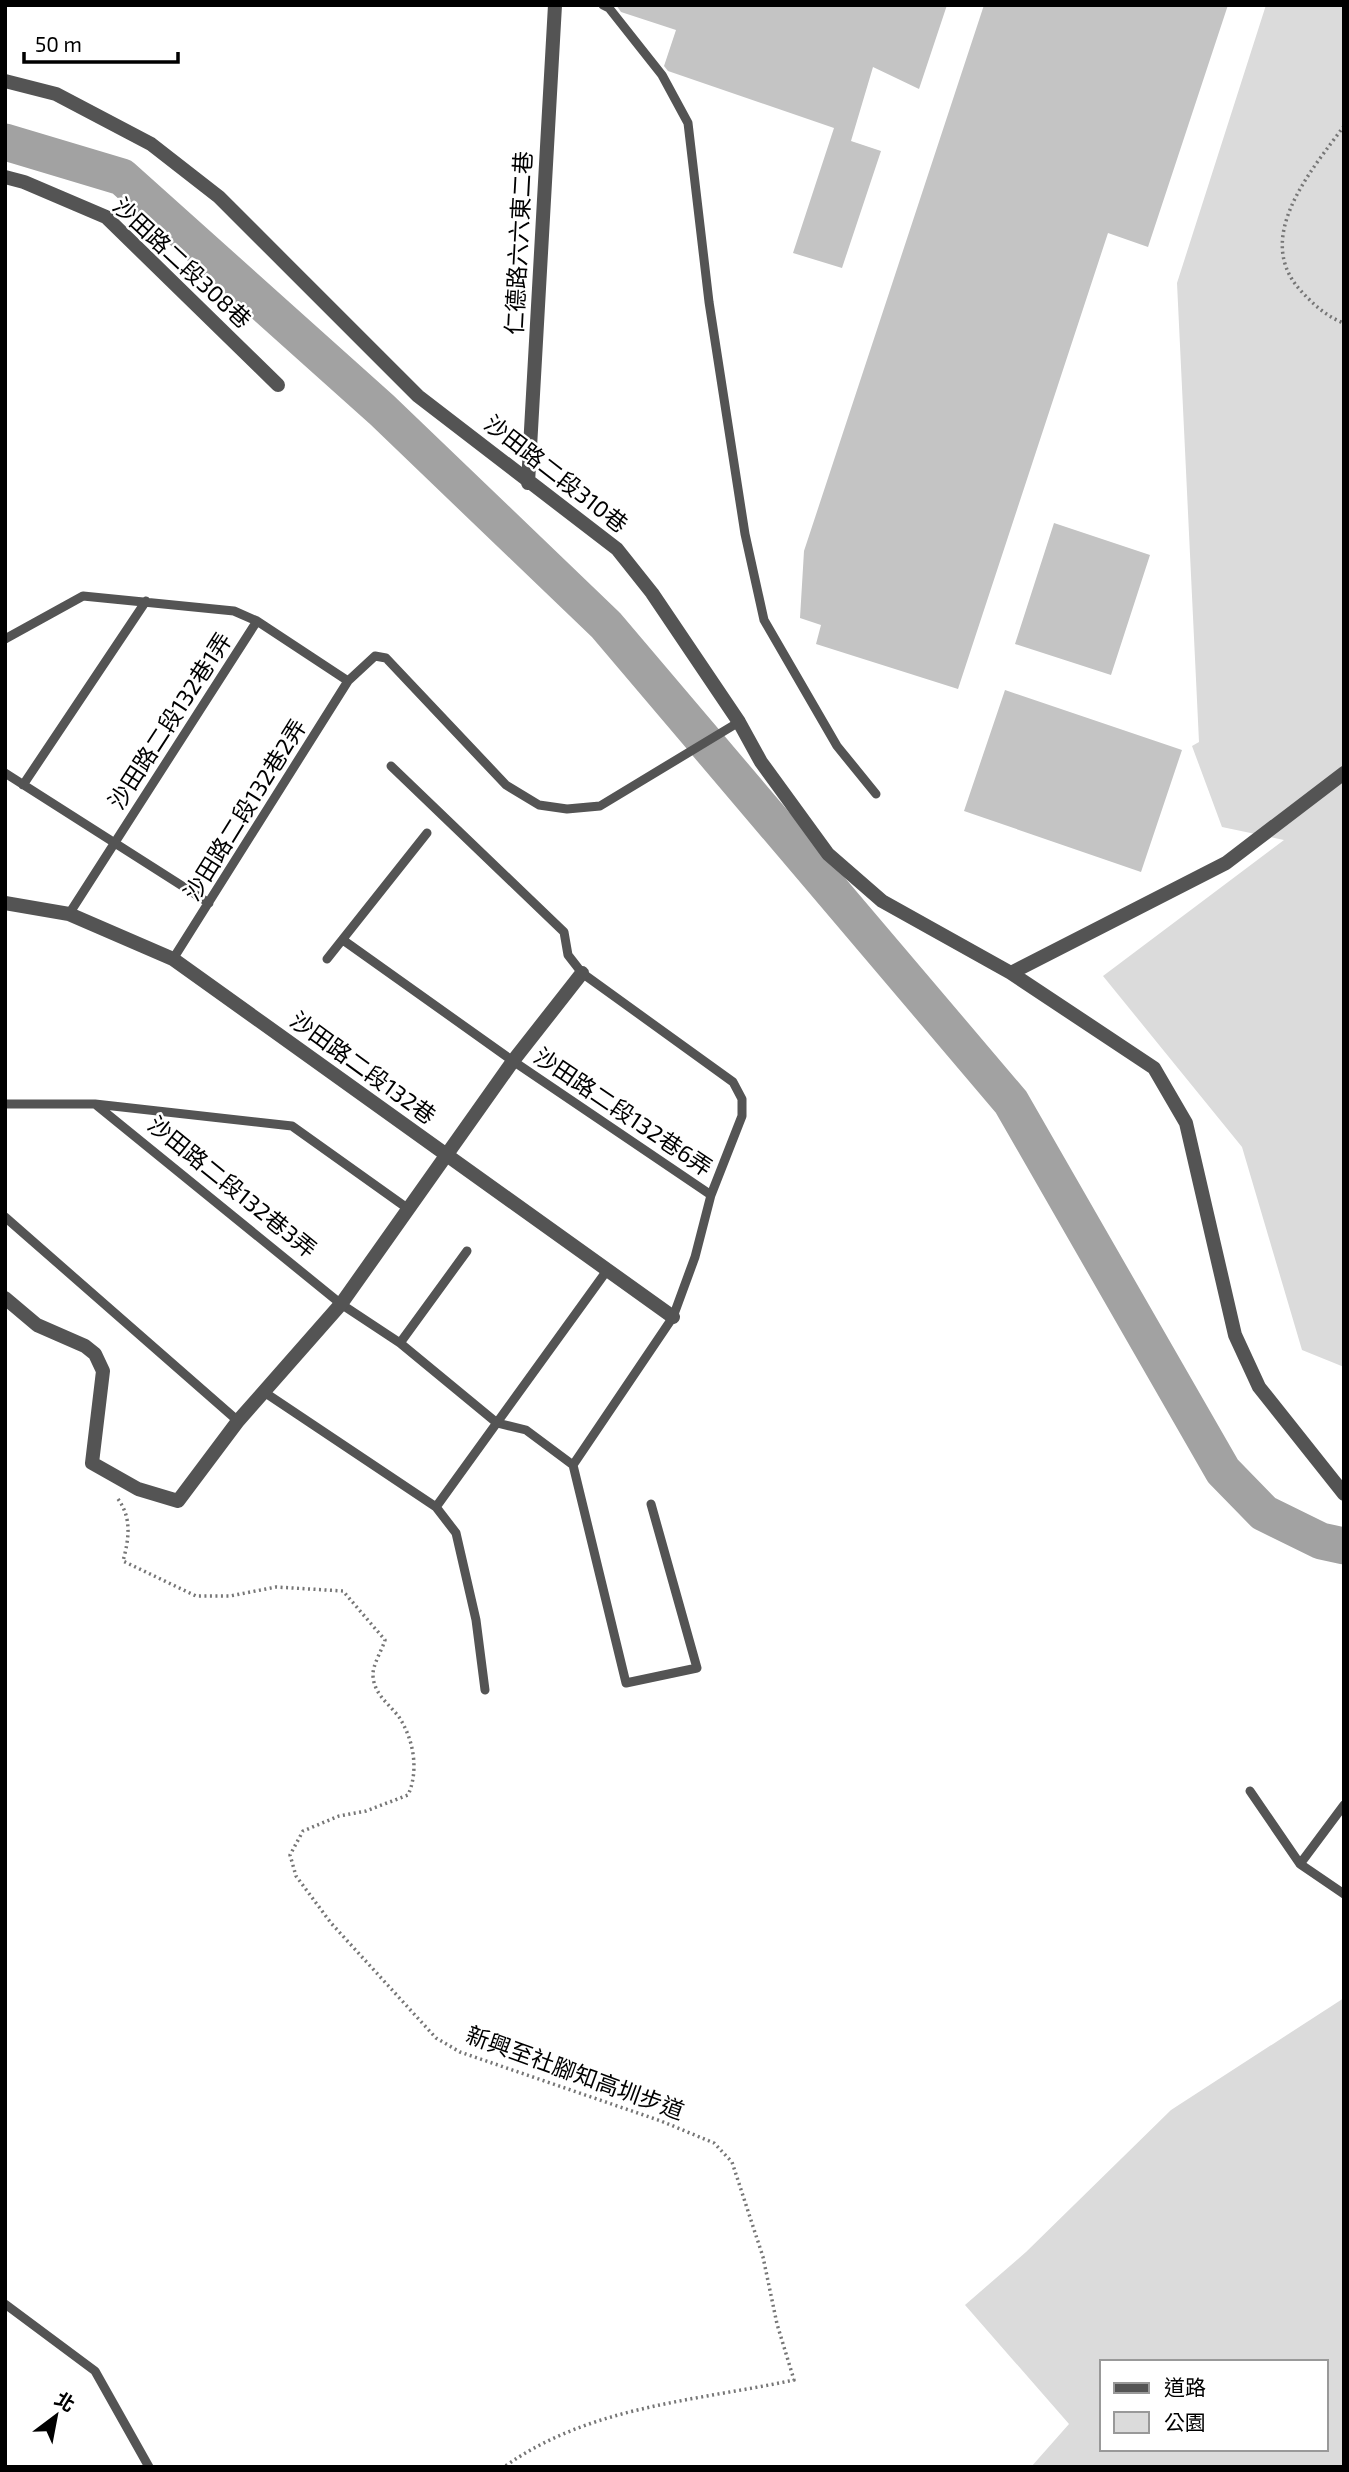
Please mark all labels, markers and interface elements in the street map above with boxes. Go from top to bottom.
scale bar [24,21,178,65]
text: 50 m [35,31,82,56]
street label: 仁德路六六東二巷 [499,150,537,336]
street label: 沙田路二段308巷 [108,191,258,333]
street label: 沙田路二段310巷 [480,409,634,538]
street label: 沙田路二段132巷1弄 [102,627,237,814]
street label: 沙田路二段132巷2弄 [177,714,311,905]
street label: 沙田路二段132巷 [285,1005,442,1129]
street label: 沙田路二段132巷6弄 [529,1041,718,1181]
street label: 沙田路二段132巷3弄 [143,1110,323,1263]
street label: 新興至社腳知高圳步道 [462,2020,688,2125]
legend [1100,2360,1328,2451]
text: 道路 [1164,2374,1206,2399]
north arrow [21,2381,91,2451]
text: 北 [51,2386,79,2416]
text: 公園 [1164,2409,1206,2434]

